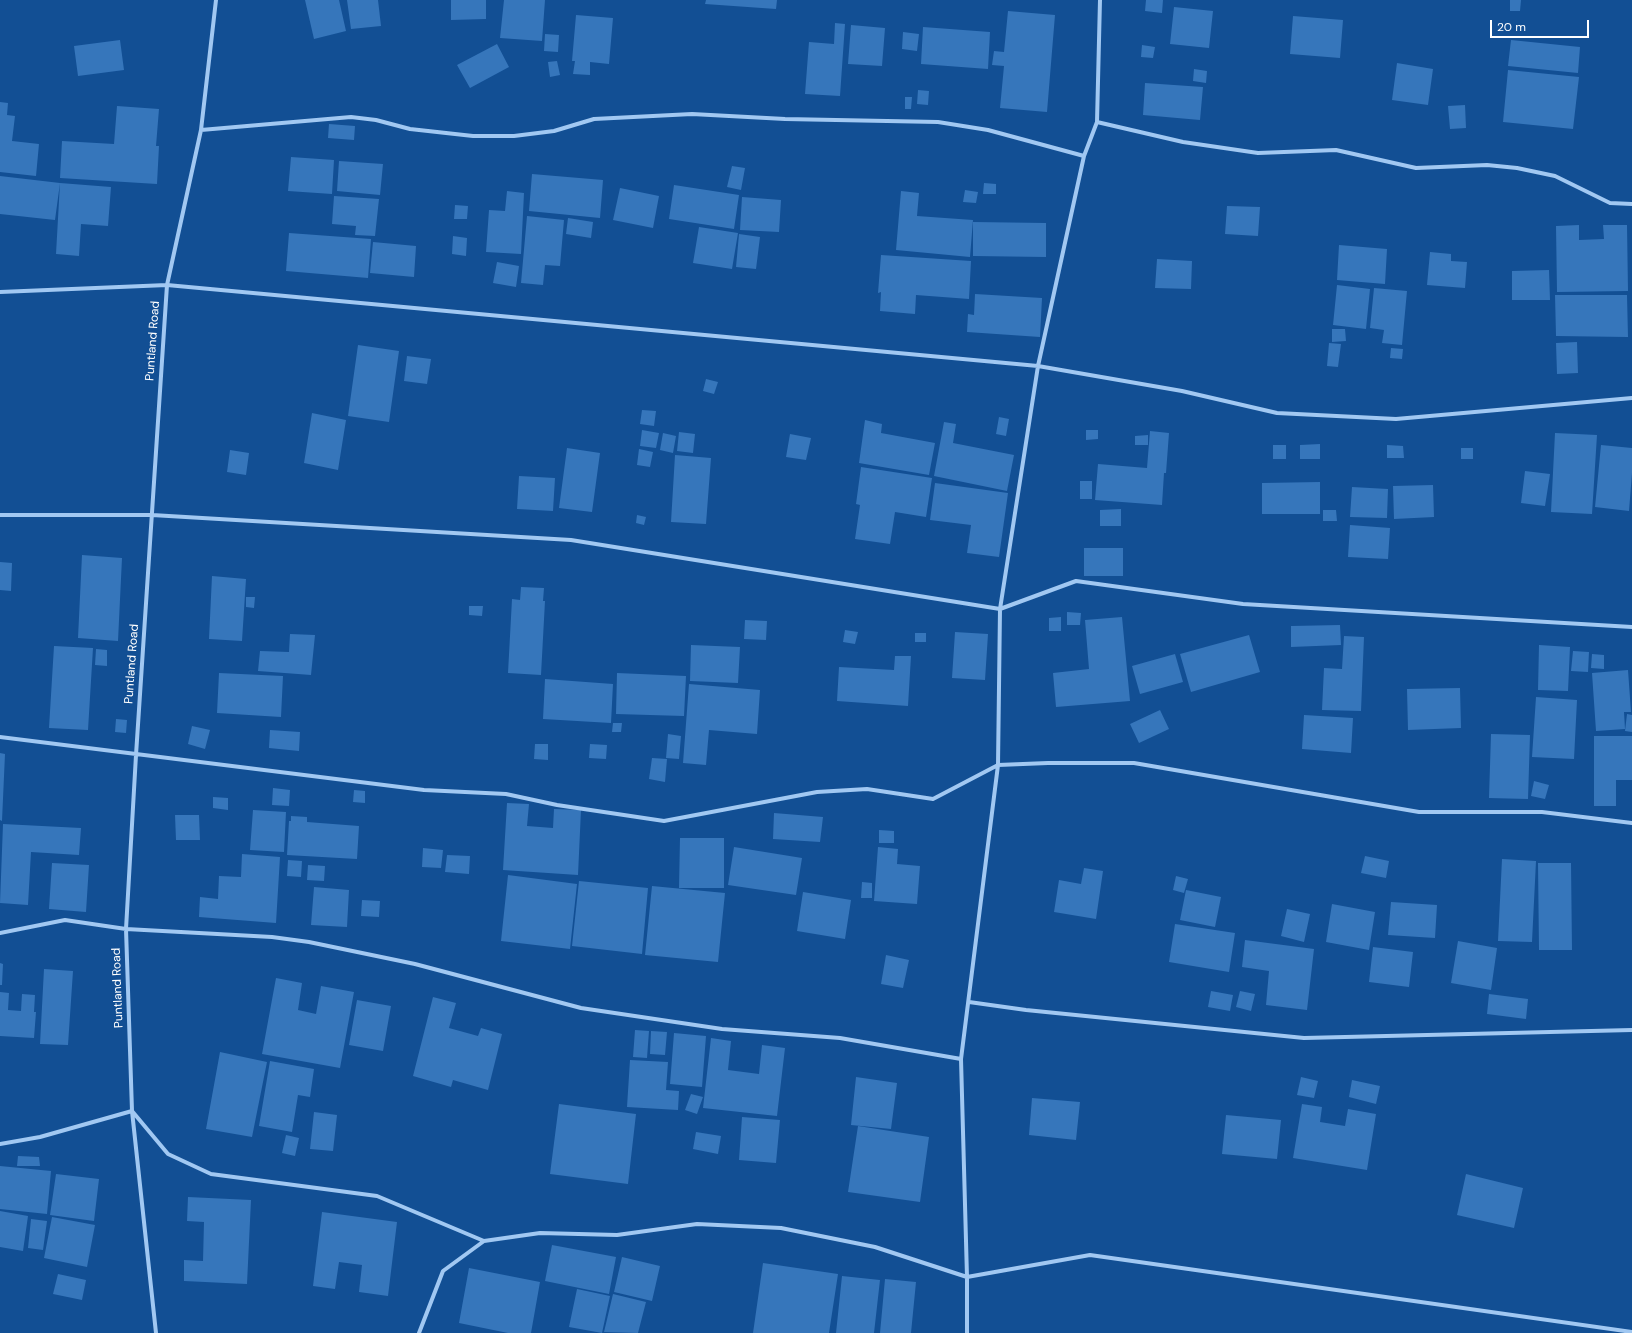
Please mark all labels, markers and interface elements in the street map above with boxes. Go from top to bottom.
scale bar [1492,12,1591,38]
text: 20 m [1497,19,1526,35]
street label: Puntland Road [143,301,163,381]
street label: Puntland Road [122,624,142,704]
street label: Puntland Road [109,948,127,1028]

